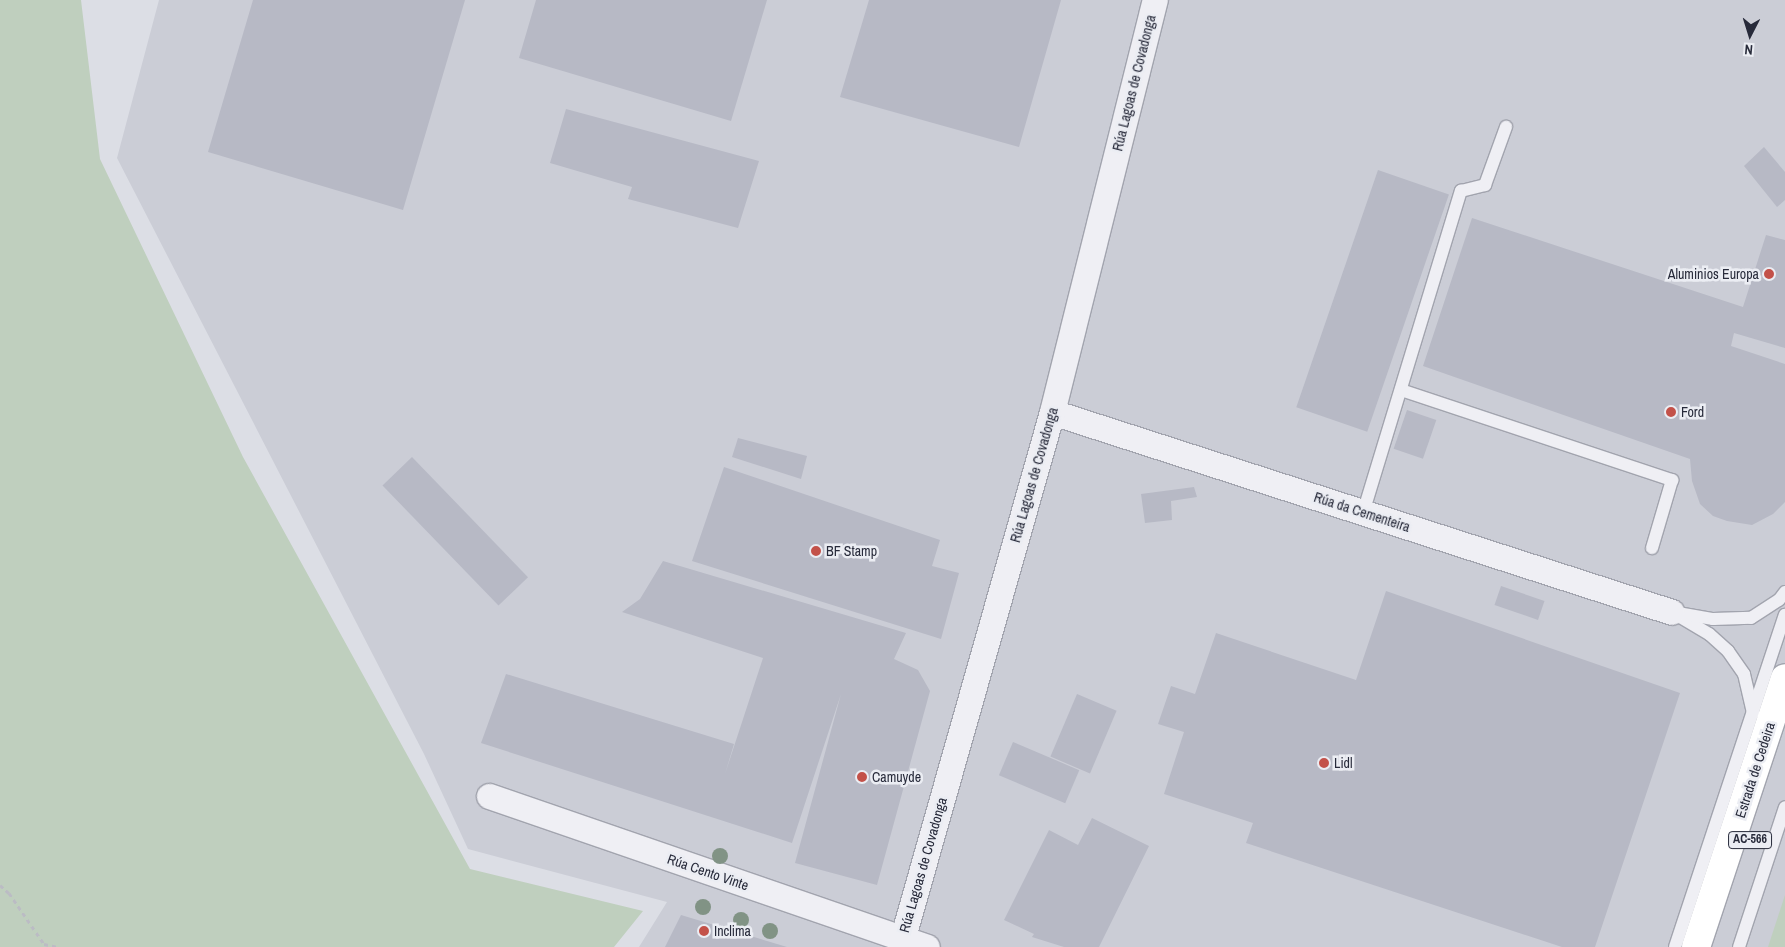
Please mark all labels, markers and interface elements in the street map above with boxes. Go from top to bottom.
north arrow [1725,10,1775,60]
street label: Rúa Lagoas de Covadonga [1109,13,1159,153]
text: N [1744,41,1754,59]
place label: Aluminios Europa [1668,266,1759,282]
marker: Aluminios Europa [1763,268,1775,280]
place label: Ford [1681,404,1704,420]
street label: Rúa Lagoas de Covadonga [1007,406,1061,544]
marker: Ford [1665,406,1677,418]
street label: Rúa da Cementeira [1312,489,1412,535]
place label: BF Stamp [826,543,877,559]
marker: BF Stamp [810,545,822,557]
street label: Estrada de Cedeira [1732,720,1778,820]
place label: Lidl [1334,755,1353,771]
marker: Lidl [1318,757,1330,769]
place label: Camuyde [872,769,921,785]
marker: Camuyde [856,771,868,783]
street label: Rúa Lagoas de Covadonga [896,796,950,934]
road number: AC-566 [1728,830,1772,850]
street label: Rúa Cento Vinte [665,850,751,894]
place label: Inclima [714,923,751,939]
marker: Inclima [698,925,710,937]

